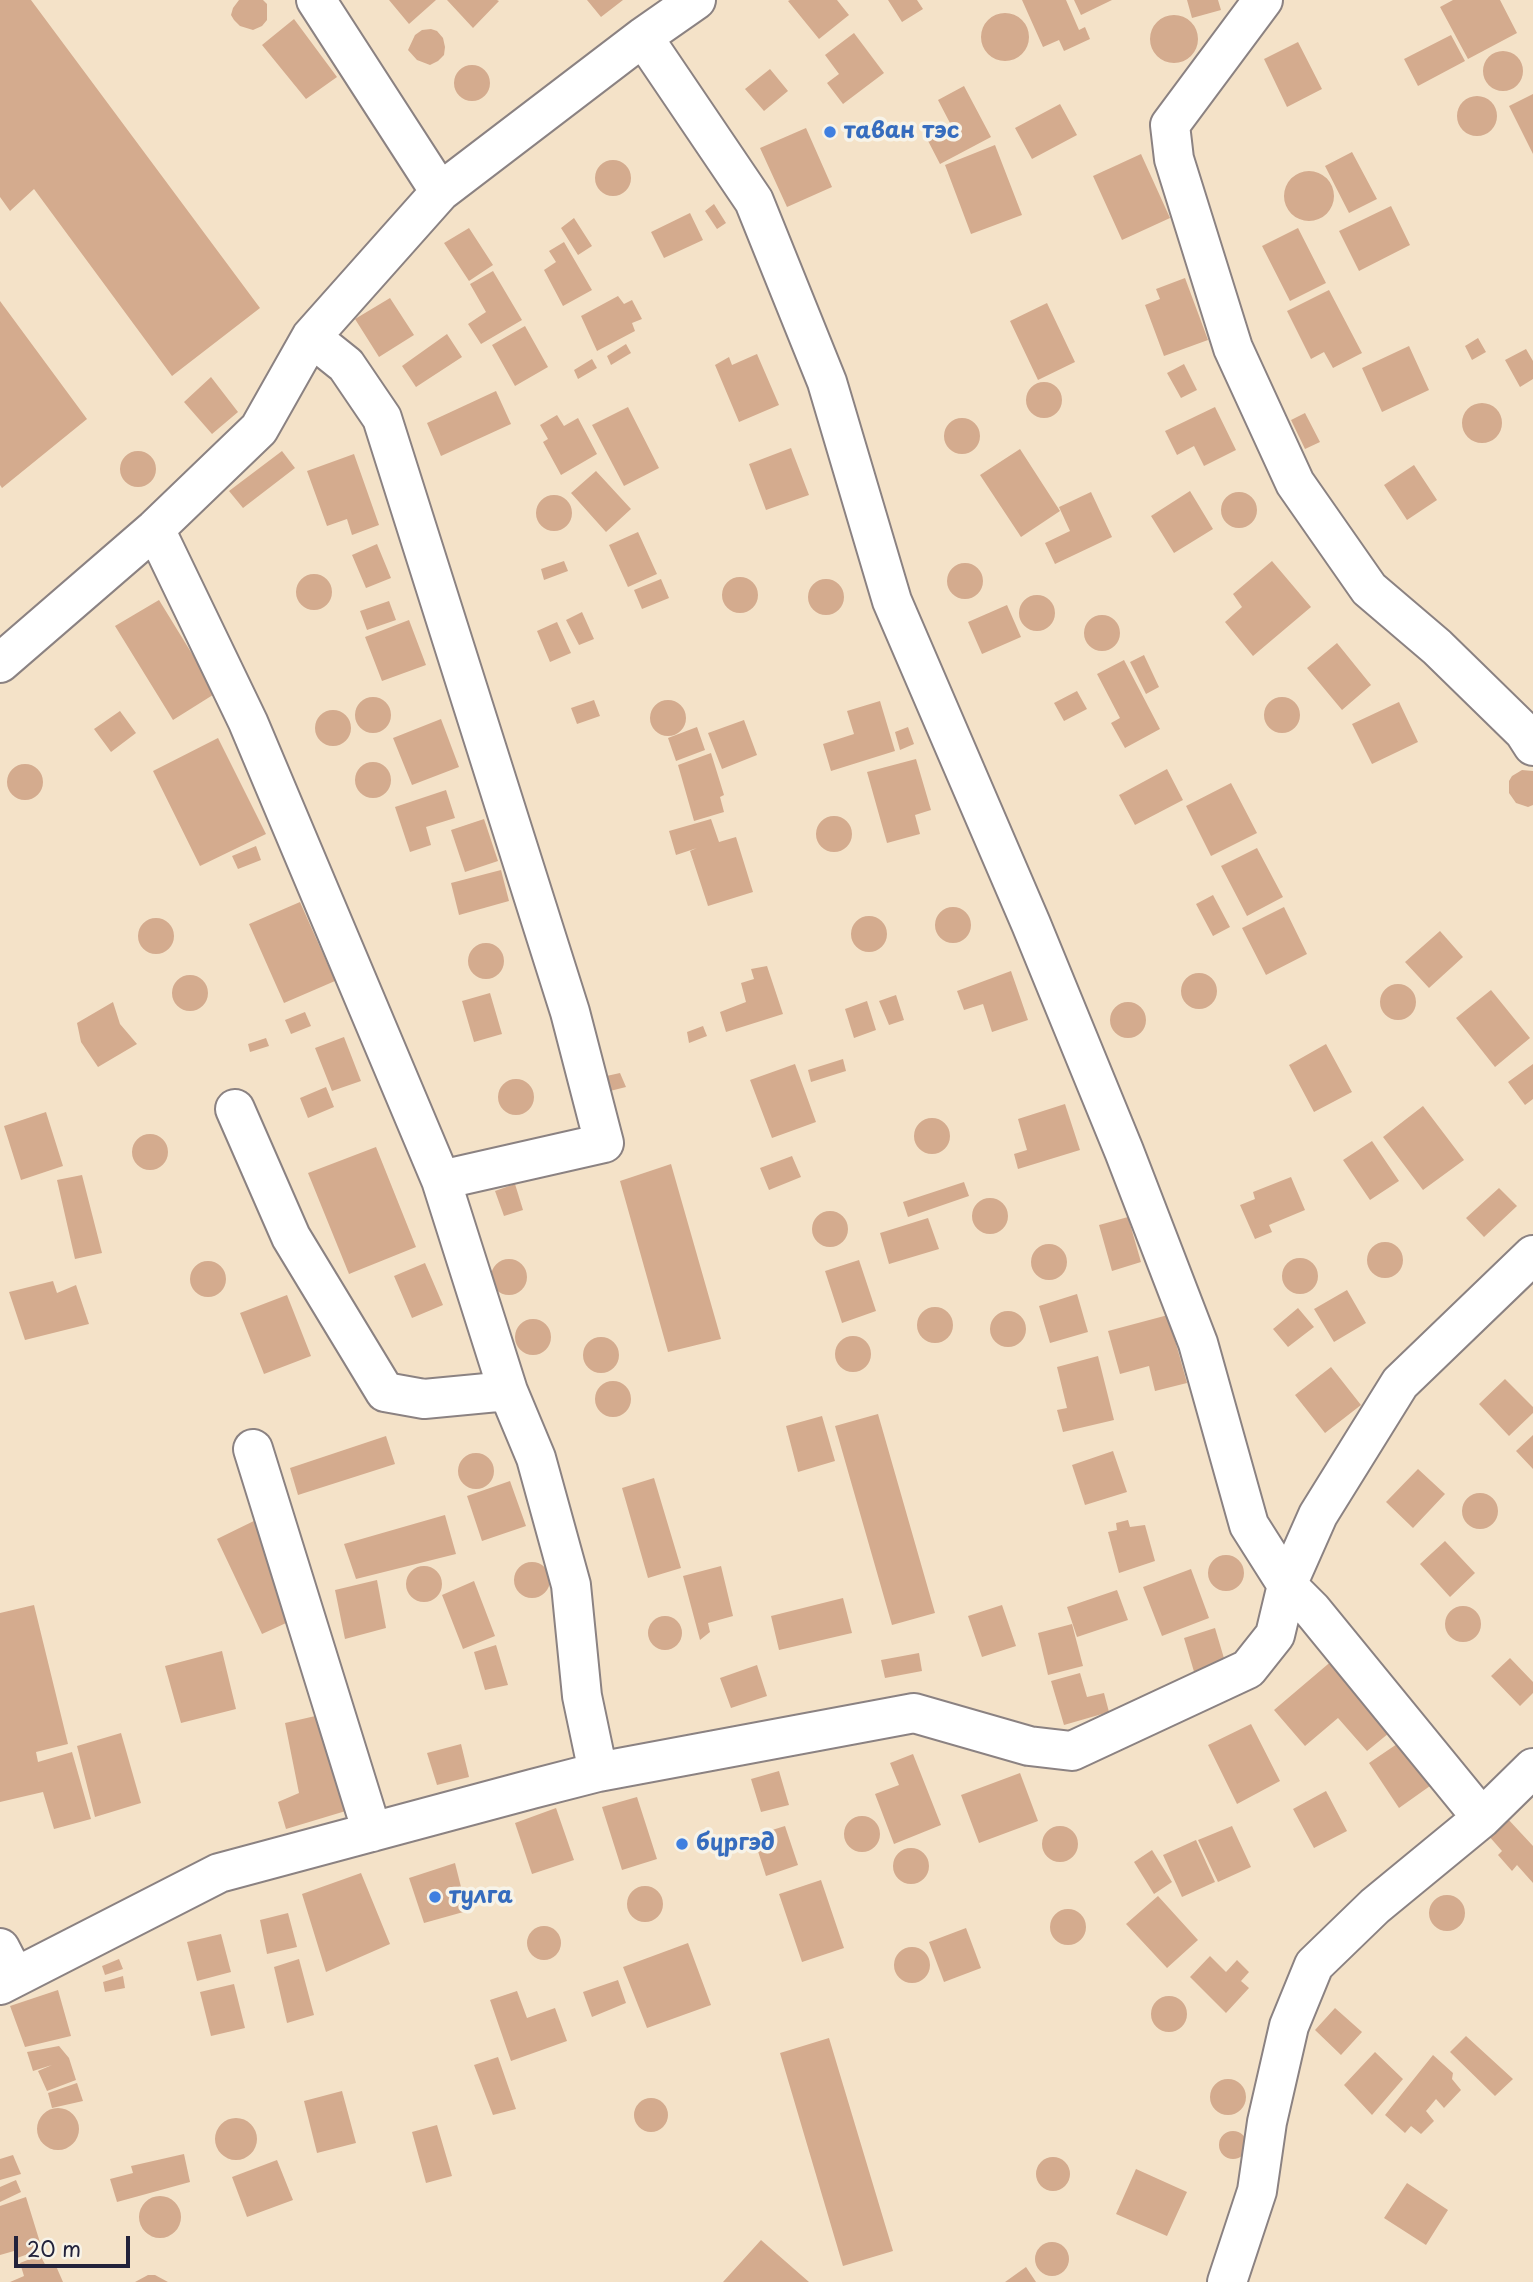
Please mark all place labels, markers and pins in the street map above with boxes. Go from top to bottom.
place label: таван тэс [844,118,959,146]
marker: таван тэс [822,124,838,140]
place label: бүргэд [696,1830,775,1858]
marker: бүргэд [674,1836,690,1852]
place label: тулга [449,1883,513,1911]
marker: тулга [427,1889,443,1905]

